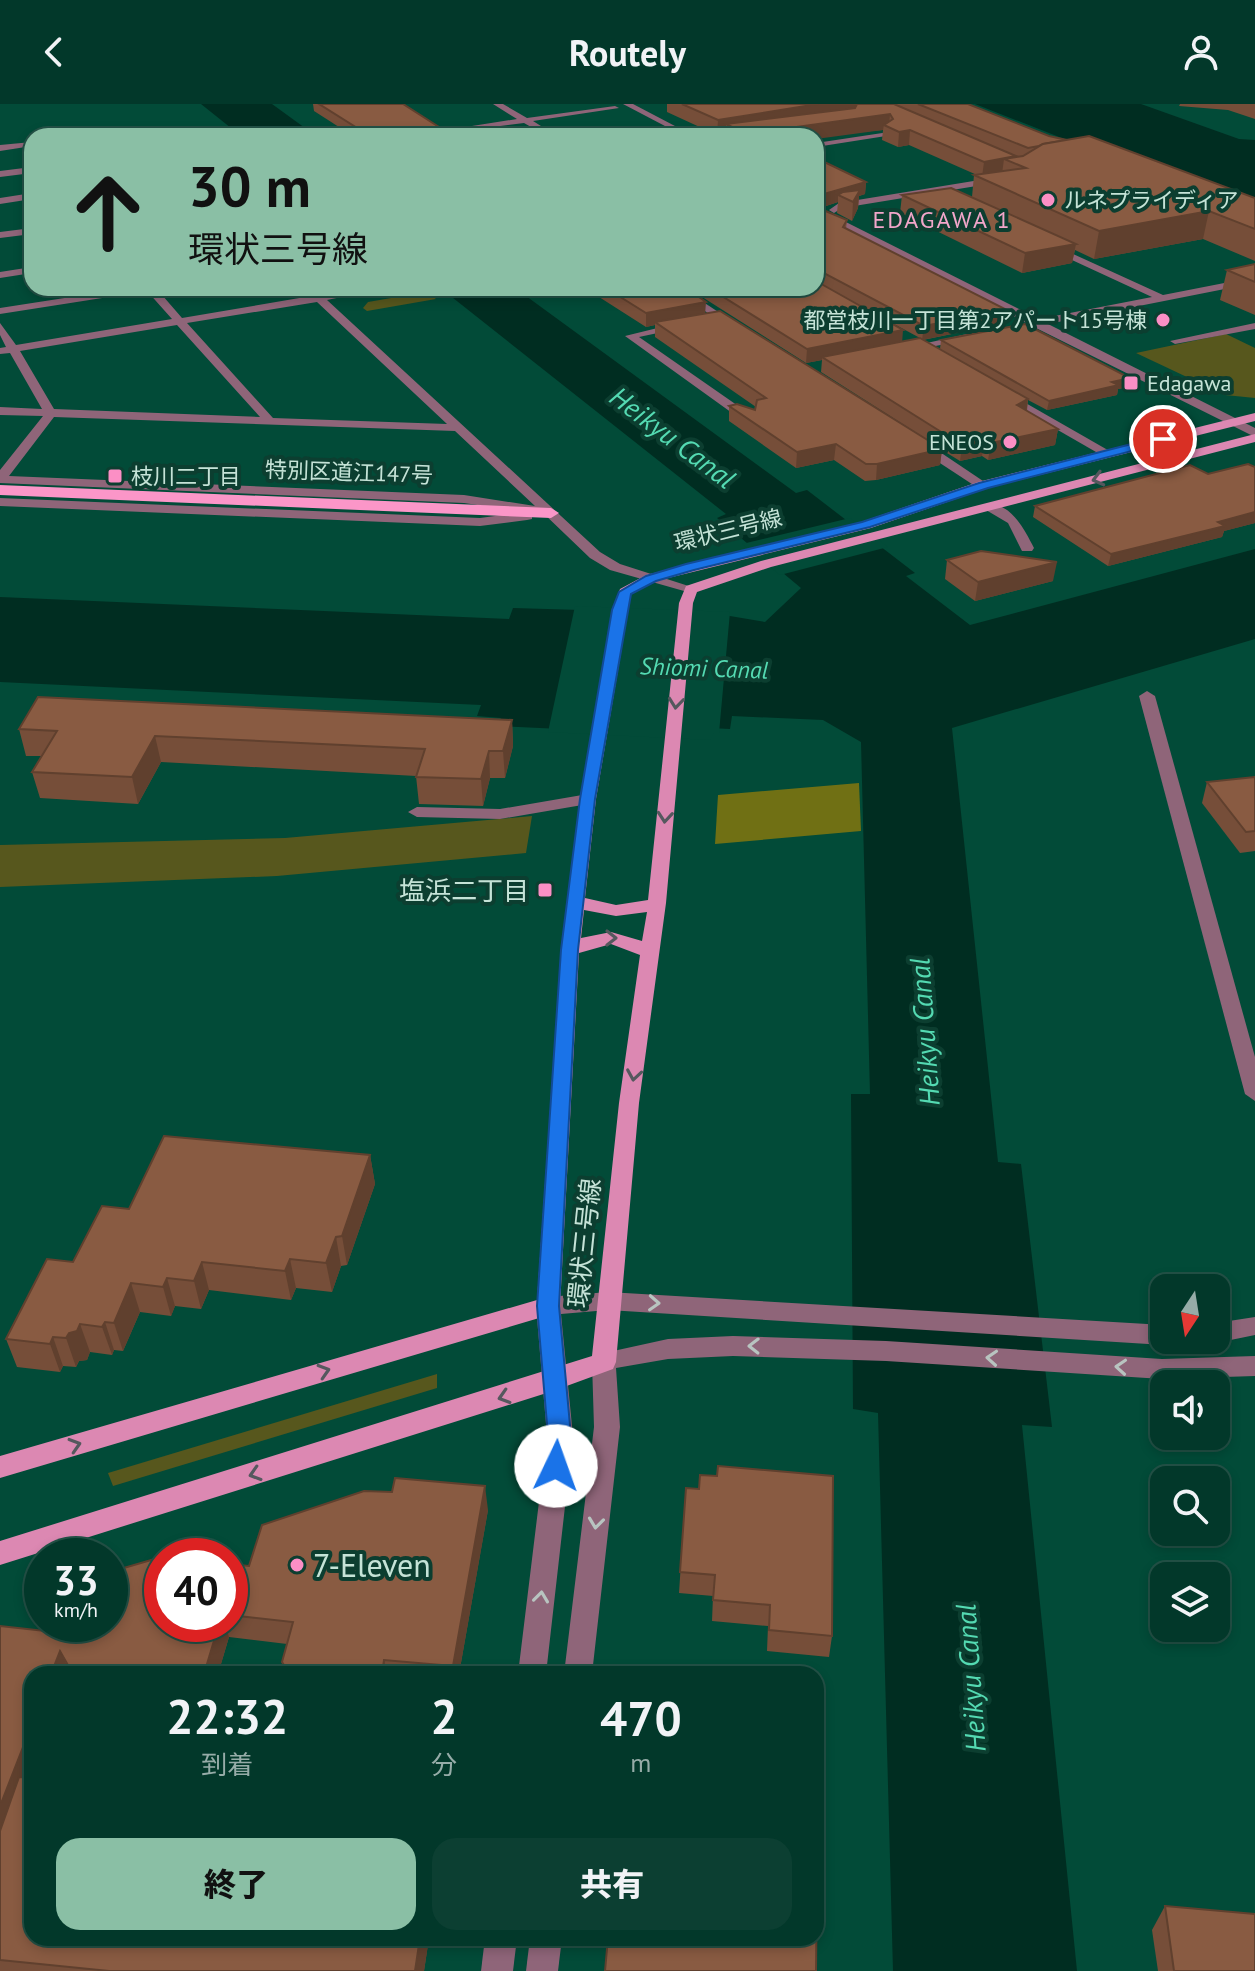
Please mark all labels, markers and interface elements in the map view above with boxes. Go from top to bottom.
text: Routely [569,29,686,76]
icon: back [32,30,76,74]
icon: person [1179,30,1223,74]
text: 30 m [188,150,311,222]
icon: ahead [56,160,160,264]
place label: ルネプライディア [1064,186,1238,214]
marker: ルネプライディア [1039,191,1057,209]
district label: EDAGAWA 1 [872,204,1012,235]
text: 環状三号線 [188,225,368,272]
place label: 都営枝川一丁目第2アパート15号棟 [803,306,1147,334]
marker: 都営枝川一丁目第2アパート15号棟 [1154,311,1172,329]
place label: Edagawa [1147,369,1231,397]
marker: Edagawa [1122,374,1140,392]
water label: Heikyu Canal [603,378,744,497]
pin [1129,405,1197,473]
icon: arrive [1141,417,1185,461]
place label: ENEOS [929,428,994,456]
marker: ENEOS [1001,433,1019,451]
street label: 特別区道江147号 [265,455,433,489]
place label: 枝川二丁目 [131,462,241,490]
marker: 枝川二丁目 [106,467,124,485]
one-way arrow [1092,469,1106,486]
street label: 環状三号線 [671,503,785,557]
water label: Shiomi Canal [639,650,769,686]
one-way arrow [668,697,685,710]
one-way arrow [657,811,674,824]
place label: 塩浜二丁目 [399,874,529,907]
marker: 塩浜二丁目 [536,881,554,899]
one-way arrow [605,929,618,947]
water label: Heikyu Canal [900,956,948,1107]
one-way arrow [626,1068,643,1082]
street label: 環状三号線 [561,1177,607,1309]
north arrow [1150,1274,1230,1354]
map controls [1150,1274,1230,1642]
one-way arrow [648,1295,661,1312]
one-way arrow [747,1338,760,1355]
one-way arrow [985,1350,998,1367]
one-way arrow [1114,1359,1127,1376]
one-way arrow [317,1364,330,1380]
button: sound [1150,1370,1230,1450]
one-way arrow [497,1387,511,1403]
position arrow [514,1424,598,1508]
one-way arrow [67,1438,81,1454]
one-way arrow [249,1465,263,1481]
button: search [1150,1466,1230,1546]
one-way arrow [588,1517,605,1530]
speed limit sign: 40 [144,1538,248,1642]
place label: 7-Eleven [313,1544,431,1586]
text: 33 [53,1554,99,1606]
marker: 7-Eleven [288,1556,306,1574]
button: layers [1150,1562,1230,1642]
one-way arrow [533,1590,550,1603]
text: km/h [54,1597,98,1623]
water label: Heikyu Canal [946,1602,994,1753]
text: 22:32 [166,1685,288,1747]
text: 2 [430,1685,458,1747]
text: 470 [600,1687,682,1749]
text: m [630,1746,651,1779]
text: 到着 [201,1748,253,1781]
text: 分 [431,1748,457,1781]
button: 終了 [56,1838,416,1930]
button: 共有 [432,1838,792,1930]

